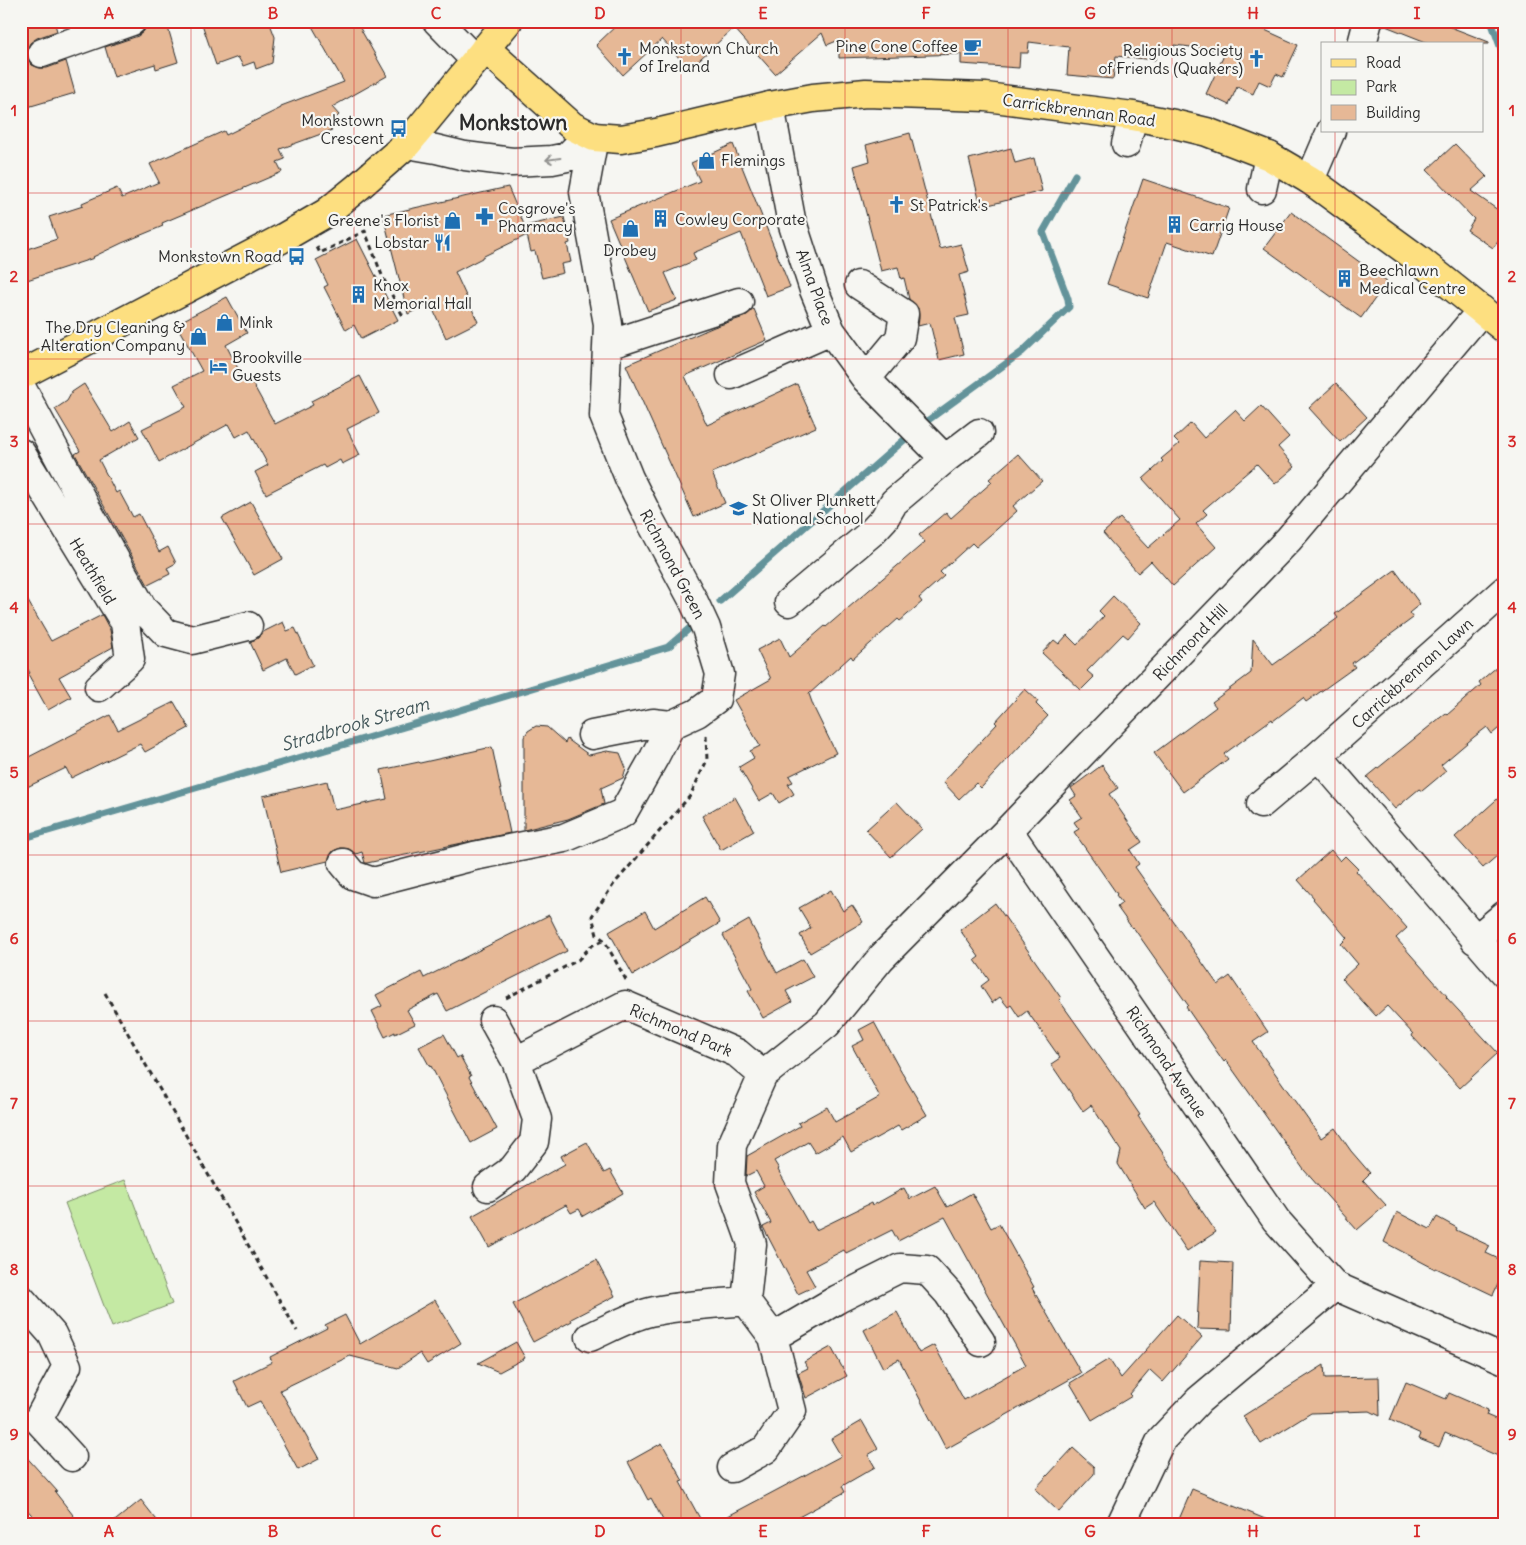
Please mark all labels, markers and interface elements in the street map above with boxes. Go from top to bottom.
text: A [104,3,114,23]
text: B [268,3,279,23]
text: C [431,3,442,23]
text: D [594,3,606,23]
text: E [758,3,768,23]
text: F [921,3,931,23]
text: G [1084,3,1096,23]
text: H [1247,3,1259,23]
text: I [1414,3,1421,23]
place label: Pine Cone Coffee [835,36,958,56]
cafe icon: Pine Cone Coffee [962,36,982,56]
place label: Monkstown Church of Ireland [639,38,778,76]
place label: Religious Society of Friends (Quakers) [1098,40,1243,78]
legend [1321,42,1484,132]
church icon: Monkstown Church of Ireland [615,47,635,67]
church icon: Religious Society of Friends (Quakers) [1247,49,1267,69]
text: Road [1366,53,1401,72]
text: Park [1366,77,1397,96]
street label: Carrickbrennan Road [1001,89,1157,131]
text: 1 [11,100,17,120]
text: 1 [1509,100,1515,120]
text: Building [1366,103,1421,122]
district label: Monkstown [459,109,567,136]
place label: Monkstown Crescent [301,110,385,148]
bus stop icon: Monkstown Crescent [388,119,408,139]
shop icon: Flemings [697,150,717,170]
place label: Flemings [721,150,785,170]
one-way arrow [545,154,561,164]
church icon: St Patrick's [886,195,906,215]
place label: St Patrick's [910,195,988,215]
place label: Cosgrove's Pharmacy [498,198,576,236]
pharmacy icon: Cosgrove's Pharmacy [474,207,494,227]
building icon: Cowley Corporate [651,209,671,229]
place label: Cowley Corporate [675,209,805,229]
place label: Greene's Florist [328,210,440,230]
shop icon: Greene's Florist [443,210,463,230]
building icon: Carrig House [1165,215,1185,235]
place label: Carrig House [1189,215,1284,235]
shop icon: Drobey [620,219,640,239]
place label: Lobstar [374,232,429,252]
restaurant icon: Lobstar [433,232,453,252]
place label: Drobey [603,240,657,260]
place label: Monkstown Road [158,246,282,266]
bus stop icon: Monkstown Road [286,246,306,266]
street label: Alma Place [792,246,838,328]
place label: Beechlawn Medical Centre [1359,260,1466,298]
text: 2 [10,266,19,286]
text: 2 [1508,266,1517,286]
building icon: Beechlawn Medical Centre [1335,269,1355,289]
place label: Knox Memorial Hall [373,275,472,313]
building icon: Knox Memorial Hall [349,284,369,304]
shop icon: Mink [215,312,235,332]
place label: Mink [239,312,273,332]
place label: The Dry Cleaning & Alteration Company [41,317,185,355]
shop icon: The Dry Cleaning & Alteration Company [189,326,209,346]
place label: Brookville Guests [232,347,302,385]
hotel icon: Brookville Guests [208,356,228,376]
text: 3 [9,431,19,451]
text: 3 [1507,431,1517,451]
place label: St Oliver Plunkett National School [752,490,876,528]
school or university icon: St Oliver Plunkett National School [728,499,748,519]
street label: Richmond Green [636,506,710,622]
street label: Heathfield [65,534,121,608]
text: 4 [9,597,19,617]
text: 4 [1507,597,1517,617]
street label: Richmond Hill [1148,599,1232,685]
street label: Carrickbrennan Lawn [1347,613,1477,733]
water label: Stradbrook Stream [278,692,433,756]
text: 5 [9,762,19,782]
text: 5 [1507,762,1517,782]
text: 6 [9,928,19,948]
text: 6 [1507,928,1517,948]
street label: Richmond Park [627,999,735,1061]
street label: Richmond Avenue [1122,1002,1212,1122]
text: 7 [10,1093,18,1113]
text: 7 [1508,1093,1516,1113]
text: 8 [9,1259,19,1279]
text: 8 [1507,1259,1517,1279]
text: 9 [9,1424,19,1444]
text: 9 [1507,1424,1517,1444]
text: A [104,1521,114,1541]
text: B [268,1521,279,1541]
text: C [431,1521,442,1541]
text: D [594,1521,606,1541]
text: E [758,1521,768,1541]
text: F [921,1521,931,1541]
text: G [1084,1521,1096,1541]
text: H [1247,1521,1259,1541]
text: I [1414,1521,1421,1541]

